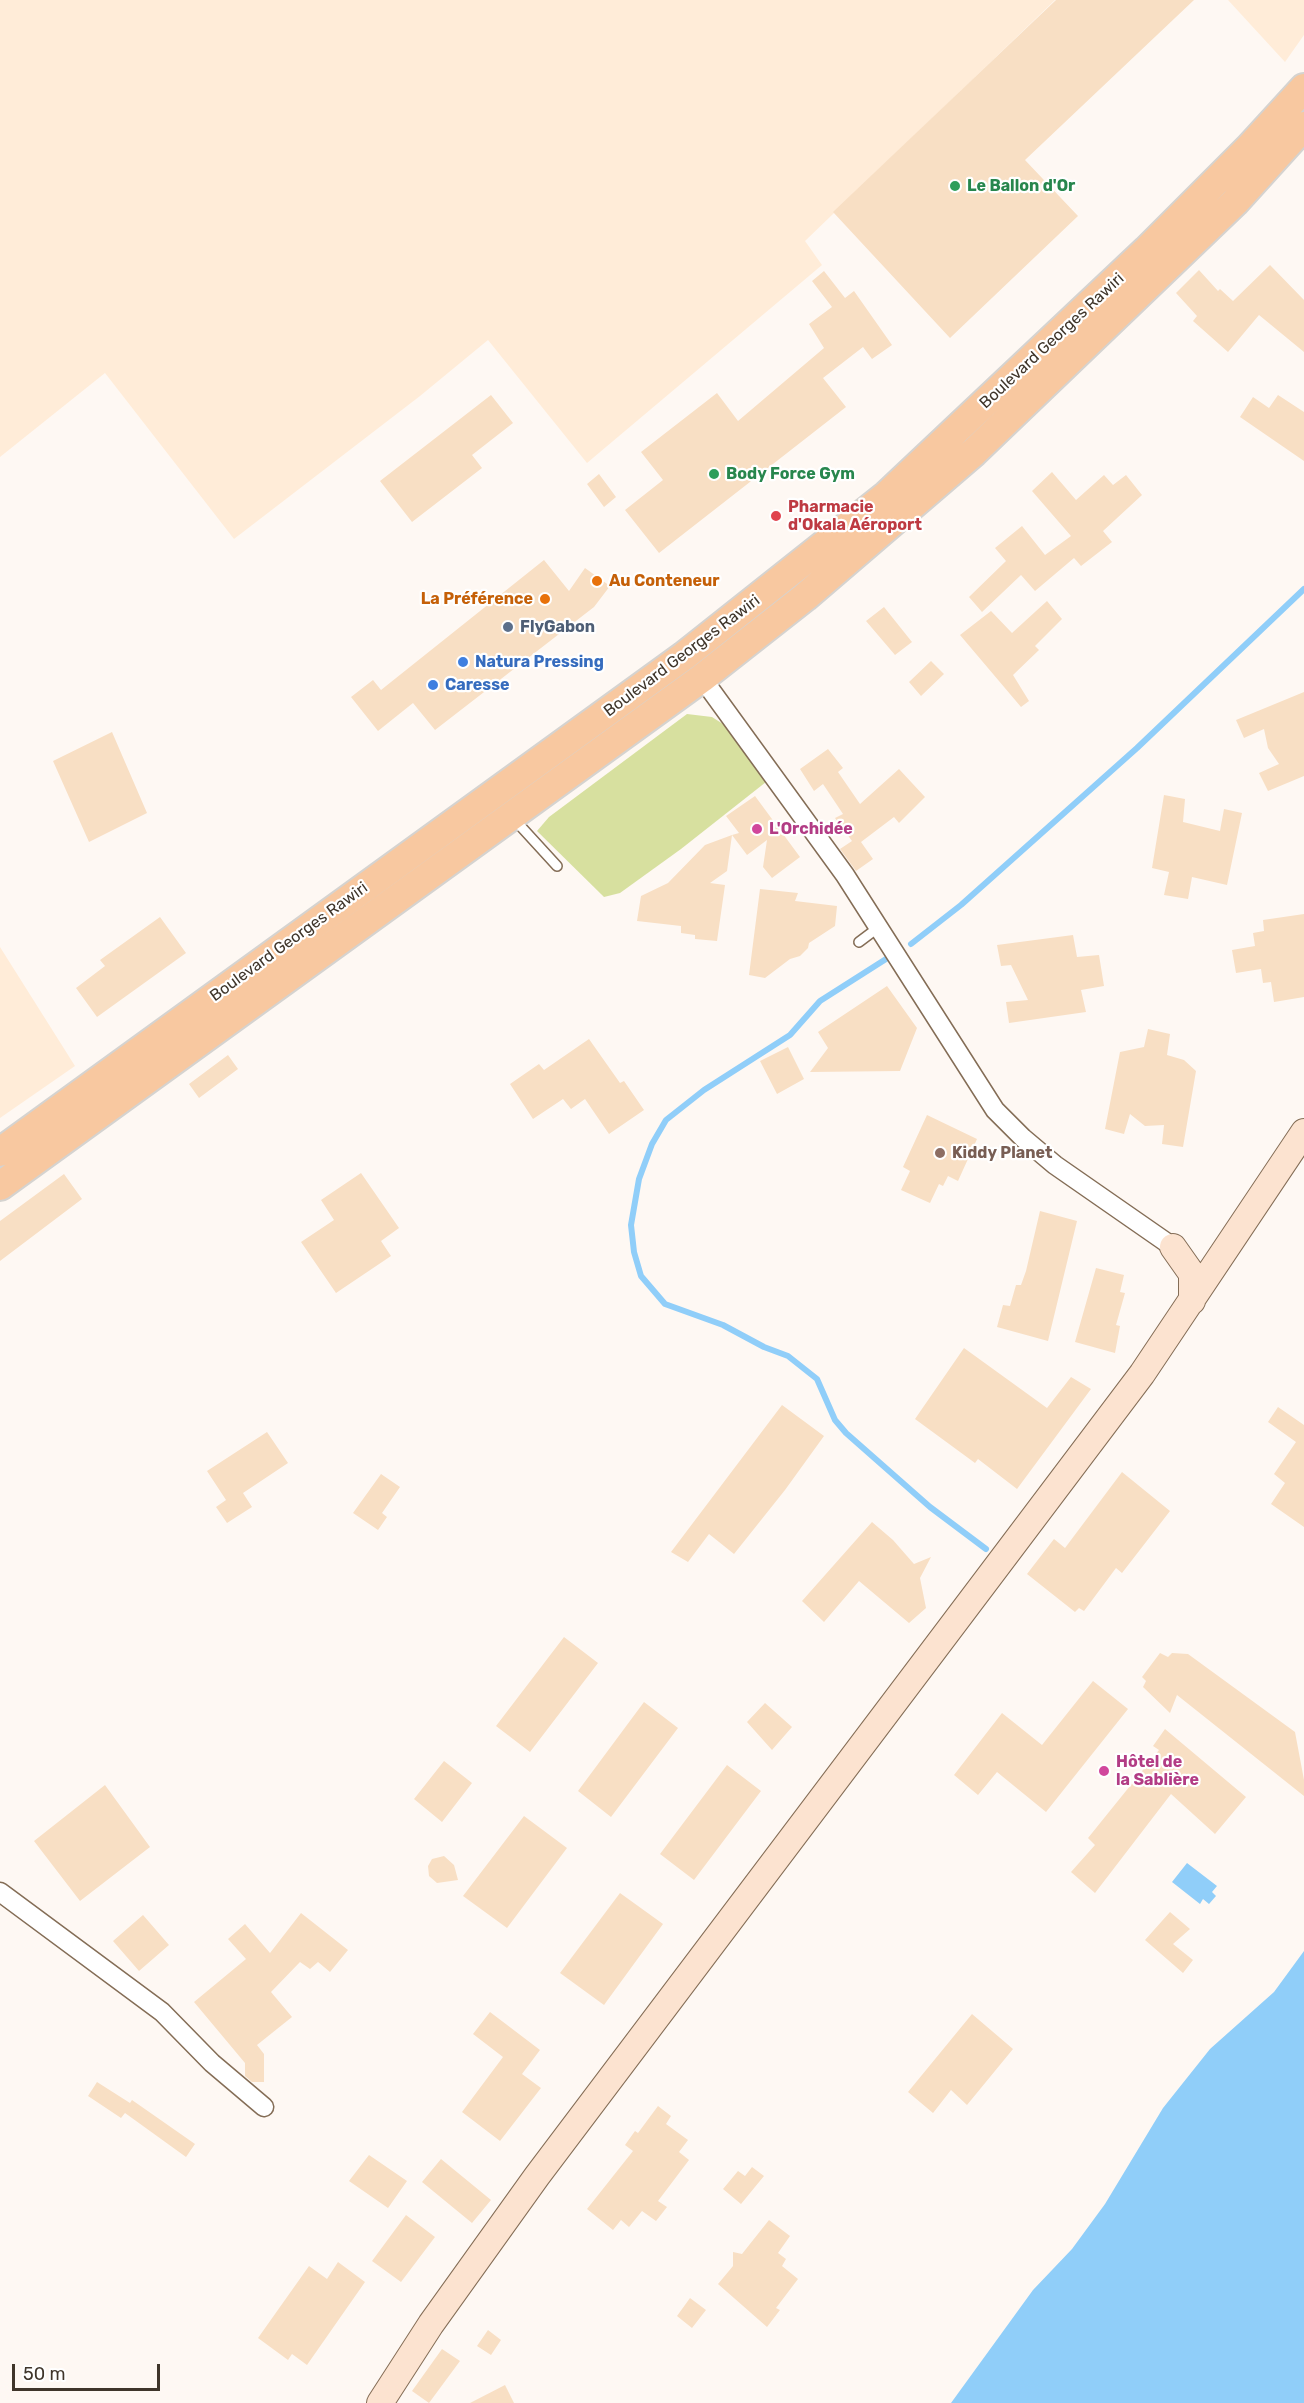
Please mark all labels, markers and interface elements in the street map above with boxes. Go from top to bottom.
place label: Le Ballon d'Or [967,176,1075,196]
marker: Le Ballon d'Or [948,179,962,193]
street label: Boulevard Georges Rawiri [976,269,1128,413]
place label: Body Force Gym [726,464,855,484]
marker: Body Force Gym [707,467,721,481]
place label: Pharmacie d'Okala Aéroport [788,497,922,535]
marker: Pharmacie d'Okala Aéroport [769,509,783,523]
place label: Au Conteneur [609,571,720,591]
marker: Au Conteneur [590,574,604,588]
place label: La Préférence [421,589,533,609]
street label: Boulevard Georges Rawiri [600,591,764,721]
marker: La Préférence [538,592,552,606]
place label: FlyGabon [520,617,595,637]
marker: FlyGabon [501,620,515,634]
place label: Natura Pressing [475,652,604,672]
marker: Natura Pressing [456,655,470,669]
place label: Caresse [445,675,510,695]
marker: Caresse [426,678,440,692]
place label: L'Orchidée [769,819,853,839]
marker: L'Orchidée [750,822,764,836]
street label: Boulevard Georges Rawiri [206,878,372,1006]
place label: Kiddy Planet [952,1143,1052,1163]
marker: Kiddy Planet [933,1146,947,1160]
place label: Hôtel de la Sablière [1116,1752,1199,1790]
marker: Hôtel de la Sablière [1097,1764,1111,1778]
scale bar [15,2352,164,2390]
text: 50 m [23,2363,66,2385]

